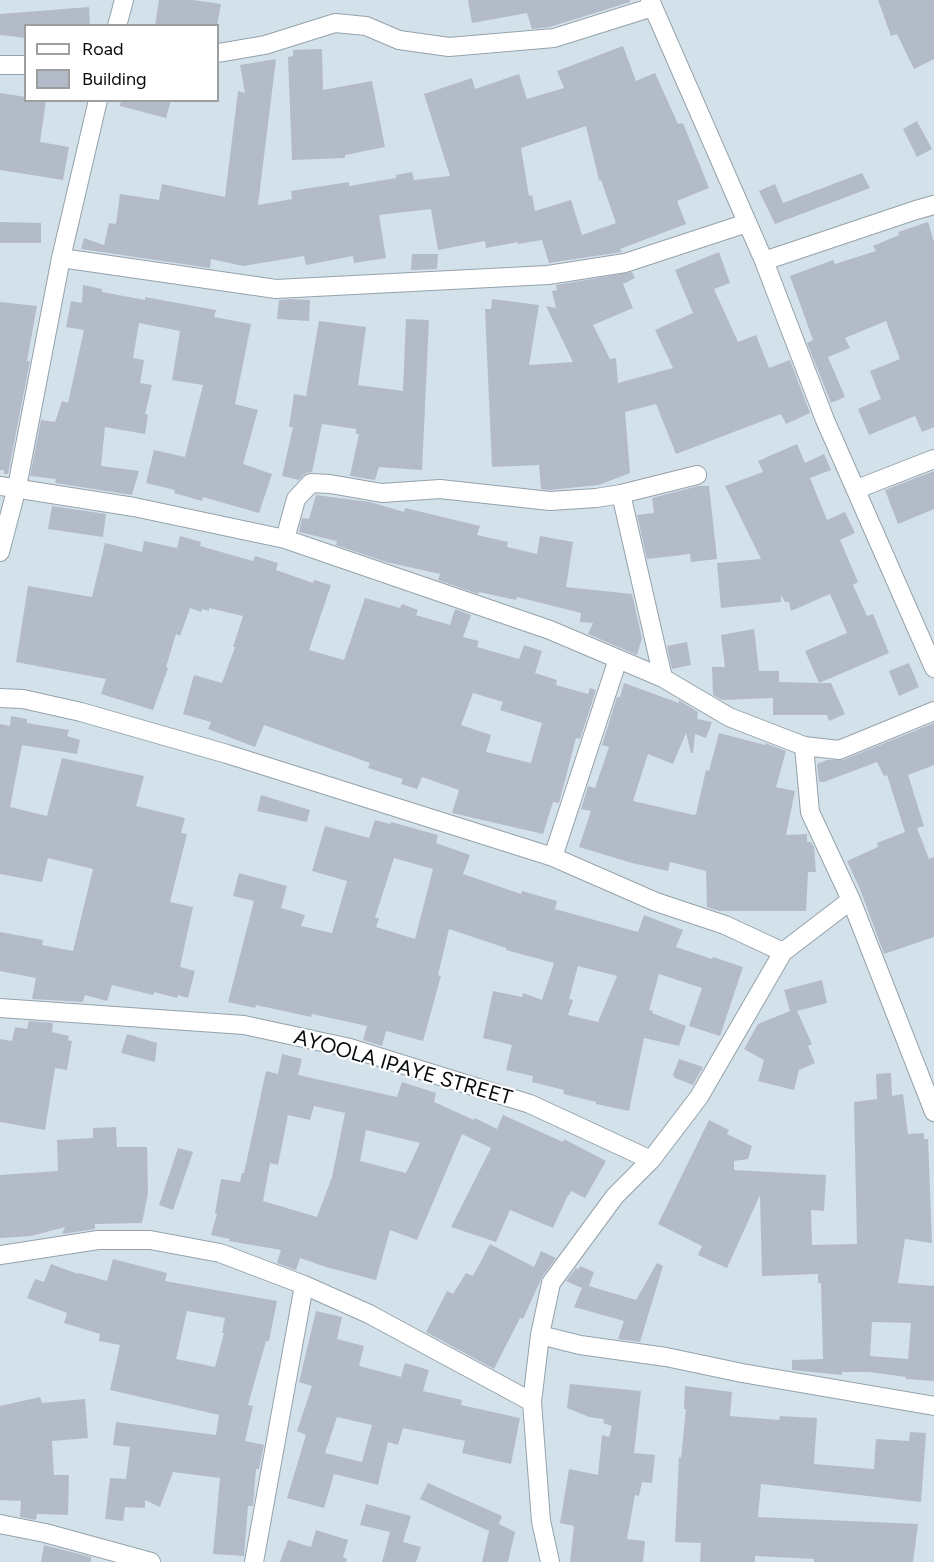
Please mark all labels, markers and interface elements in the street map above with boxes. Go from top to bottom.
legend [24,24,219,102]
text: Road [82,38,123,60]
text: Building [82,68,147,90]
street label: AYOOLA IPAYE STREET [291,1025,515,1111]

